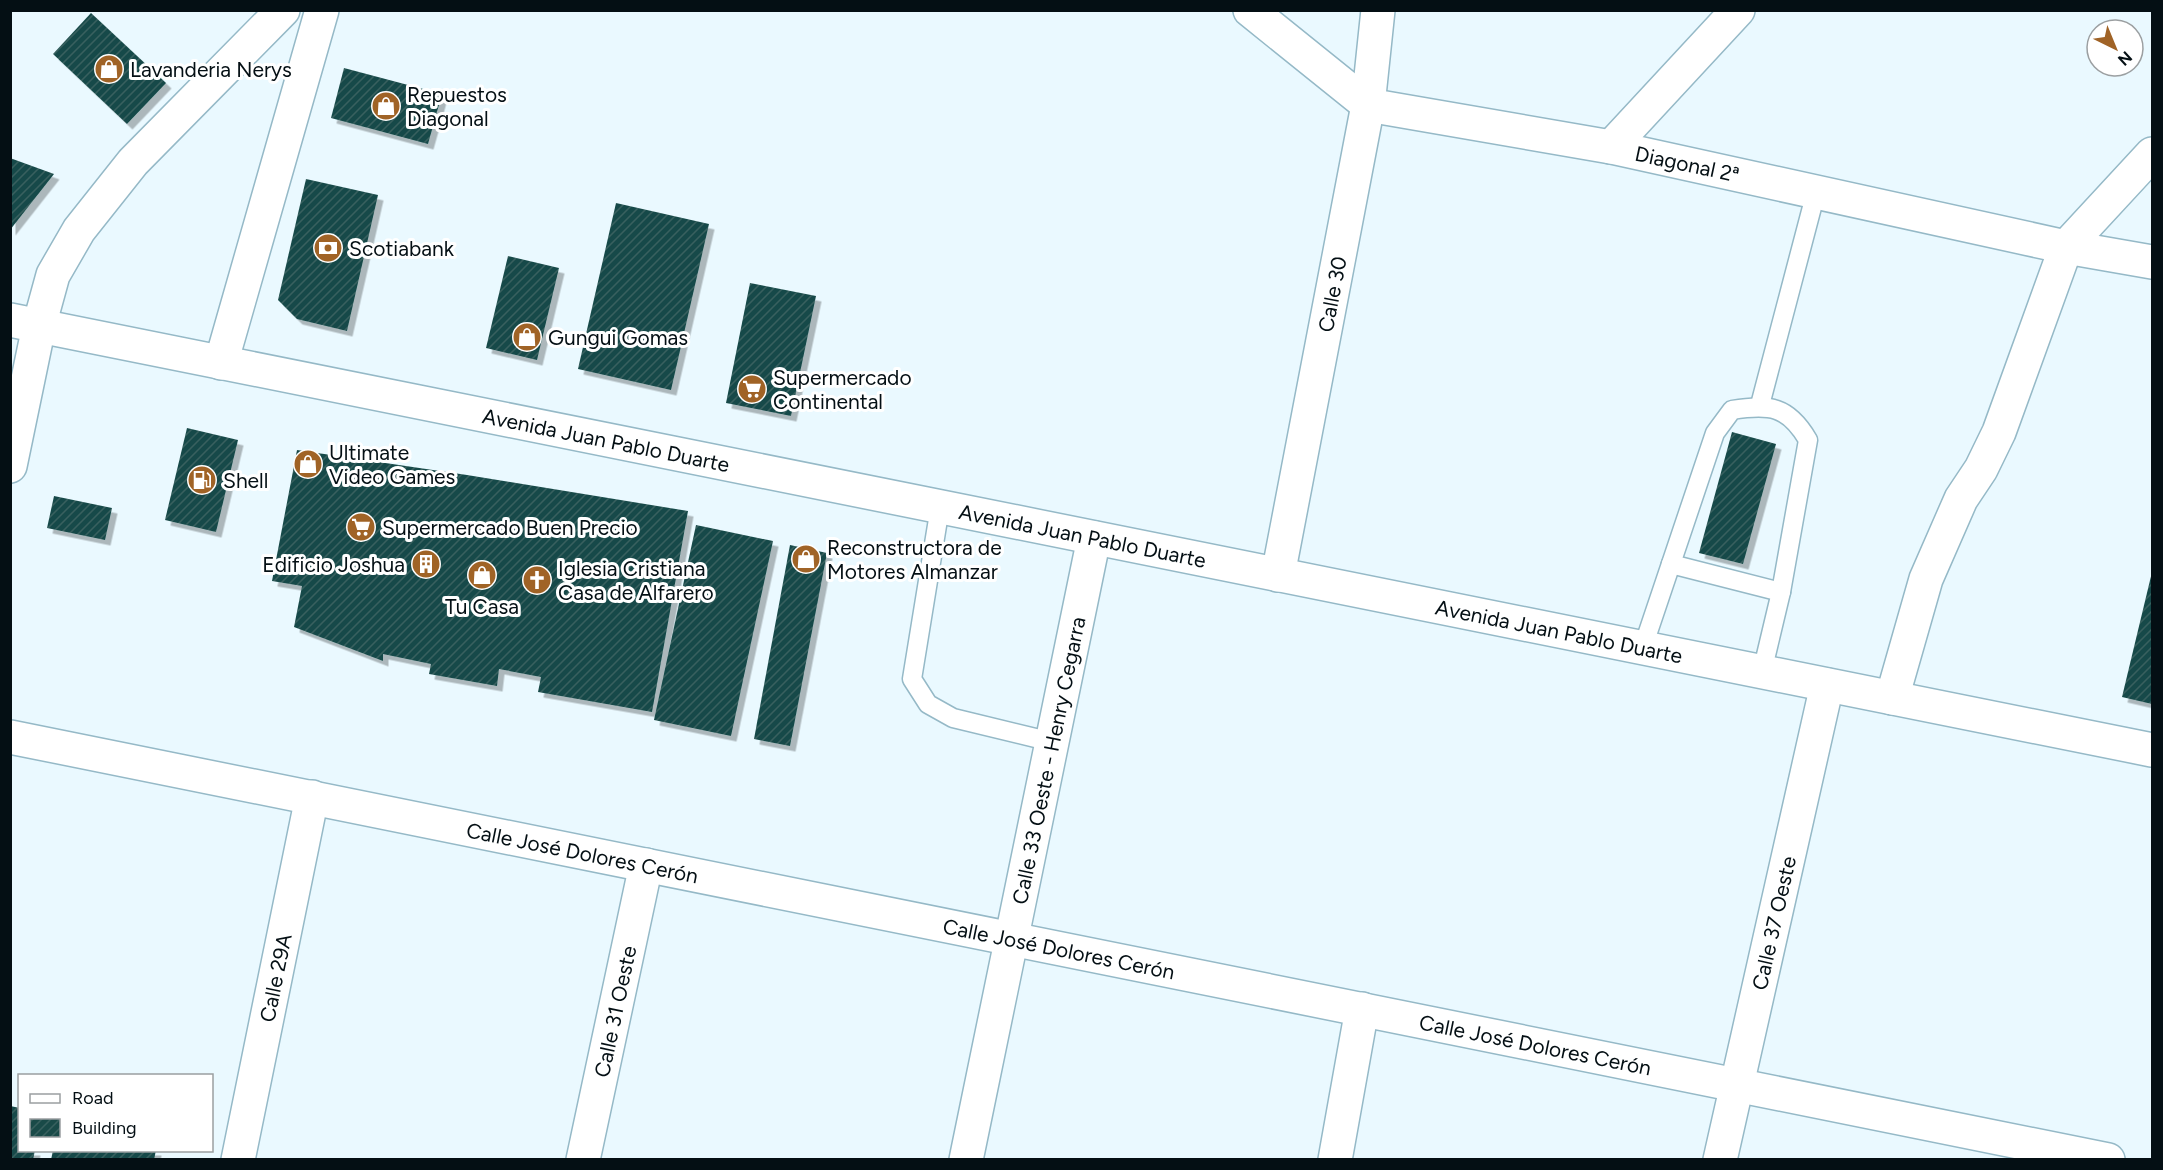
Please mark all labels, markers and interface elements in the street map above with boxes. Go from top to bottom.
north arrow [2085,18,2145,78]
text: N [2114,47,2136,70]
shop icon: Lavanderia Nerys [93,53,125,85]
place label: Lavanderia Nerys [130,57,292,82]
place label: Repuestos Diagonal [407,82,507,131]
shop icon: Repuestos Diagonal [370,90,402,122]
street label: Diagonal 2ª [1633,141,1741,187]
bank icon: Scotiabank [312,232,344,264]
place label: Scotiabank [349,236,455,261]
street label: Calle 30 [1312,254,1351,334]
shop icon: Gungui Gomas [511,321,543,353]
place label: Gungui Gomas [548,325,688,350]
place label: Supermercado Continental [773,365,912,414]
supermarket icon: Supermercado Continental [736,373,768,405]
street label: Avenida Juan Pablo Duarte [480,403,732,477]
place label: Ultimate Video Games [329,440,455,489]
shop icon: Ultimate Video Games [292,448,324,480]
fuel station icon: Shell [186,464,218,496]
place label: Shell [223,468,268,493]
street label: Avenida Juan Pablo Duarte [957,498,1208,572]
supermarket icon: Supermercado Buen Precio [345,511,377,543]
place label: Supermercado Buen Precio [382,515,638,540]
place label: Reconstructora de Motores Almanzar [827,535,1002,584]
shop icon: Reconstructora de Motores Almanzar [790,543,822,575]
building icon: Edificio Joshua [410,548,442,580]
place label: Edificio Joshua [262,552,405,577]
place label: Iglesia Cristiana Casa de Alfarero [558,556,714,605]
shop icon: Tu Casa [466,559,498,591]
church icon: Iglesia Cristiana Casa de Alfarero [521,564,553,596]
place label: Tu Casa [445,594,519,619]
street label: Avenida Juan Pablo Duarte [1433,594,1685,668]
street label: Calle 33 Oeste - Henry Cegarra [1006,614,1090,906]
street label: Calle José Dolores Cerón [464,817,701,888]
street label: Calle 37 Oeste [1746,854,1801,992]
street label: Calle José Dolores Cerón [941,913,1177,984]
street label: Calle 29A [254,931,296,1024]
street label: Calle 31 Oeste [589,943,641,1079]
street label: Calle José Dolores Cerón [1417,1009,1653,1080]
legend [18,1074,213,1152]
text: Road [72,1087,113,1109]
text: Building [72,1117,137,1139]

